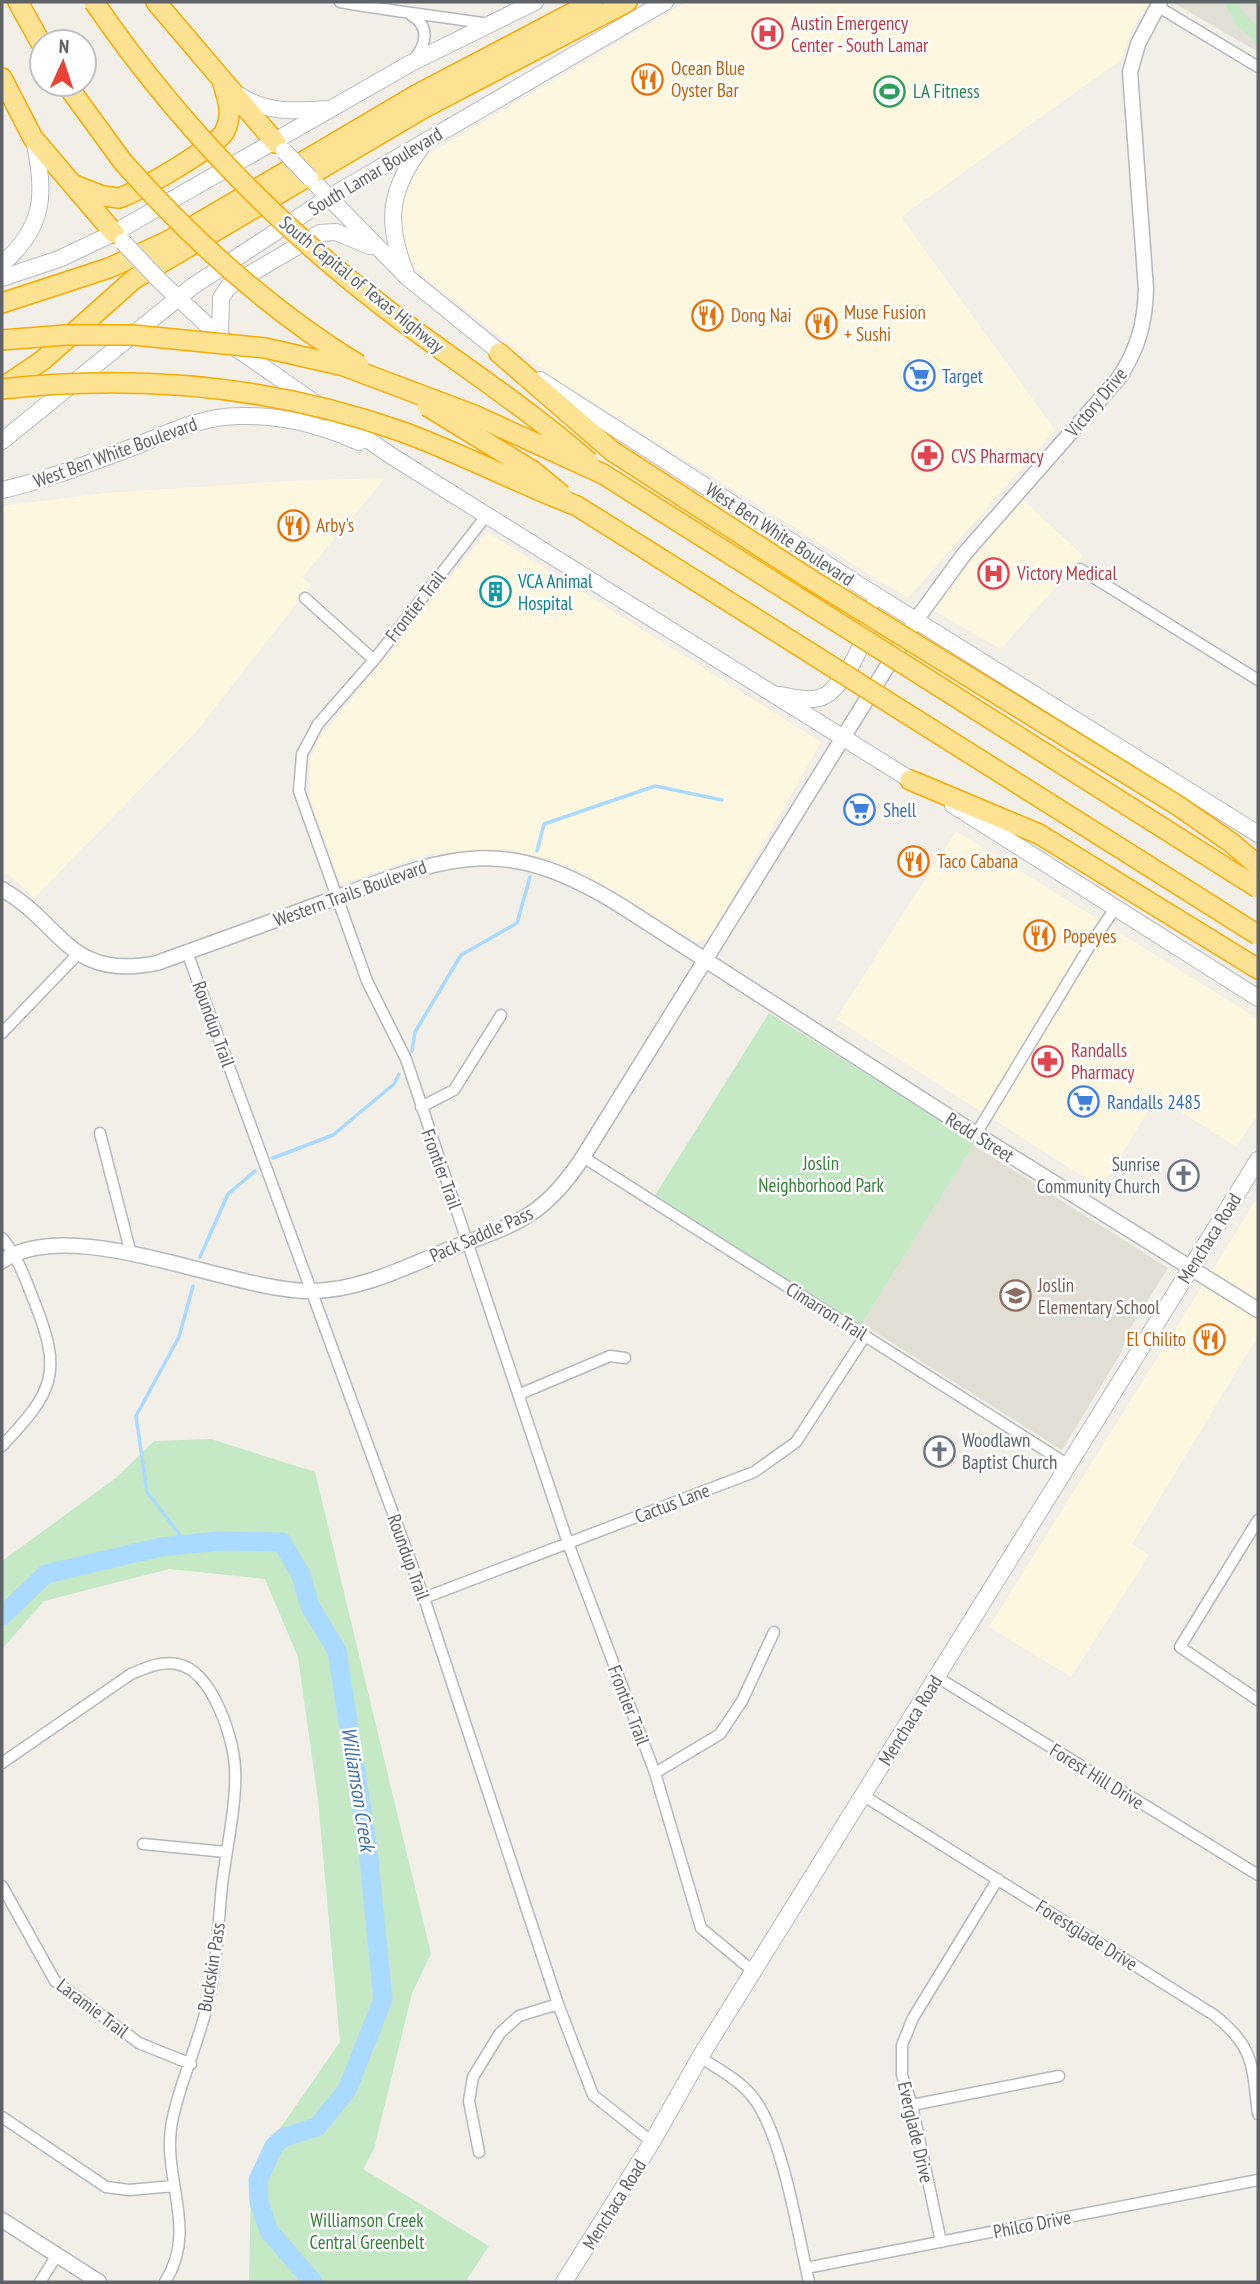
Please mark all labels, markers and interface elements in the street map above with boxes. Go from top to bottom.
place label: Austin Emergency Center - South Lamar [791,11,929,57]
hospital icon: Austin Emergency Center - South Lamar [751,17,785,51]
north arrow [28,28,98,98]
text: N [58,34,70,58]
place label: Ocean Blue Oyster Bar [671,56,745,102]
restaurant icon: Ocean Blue Oyster Bar [631,62,665,96]
sports icon: LA Fitness [873,74,907,108]
place label: LA Fitness [913,79,980,103]
street label: South Lamar Boulevard [304,121,446,221]
street label: South Capital of Texas Highway [275,210,450,358]
restaurant icon: Dong Nai [691,298,725,332]
place label: Muse Fusion + Sushi [844,300,926,346]
place label: Dong Nai [731,303,792,327]
restaurant icon: Muse Fusion + Sushi [804,306,838,340]
supermarket icon: Target [902,359,936,393]
street label: Victory Drive [1059,362,1132,442]
place label: Target [942,364,984,388]
street label: West Ben White Boulevard [30,411,200,493]
pharmacy icon: CVS Pharmacy [911,439,945,473]
place label: CVS Pharmacy [951,444,1044,468]
street label: West Ben White Boulevard [701,477,859,591]
restaurant icon: Arby's [276,508,310,542]
place label: Arby's [316,513,354,537]
hospital icon: Victory Medical [977,556,1011,590]
place label: Victory Medical [1016,561,1117,585]
street label: Frontier Trail [380,565,451,646]
place label: VCA Animal Hospital [517,569,593,615]
building icon: VCA Animal Hospital [478,575,512,609]
supermarket icon: Shell [843,793,877,827]
place label: Shell [883,798,917,822]
restaurant icon: Taco Cabana [897,844,931,878]
place label: Taco Cabana [937,849,1018,873]
street label: Western Trails Boulevard [270,854,430,932]
restaurant icon: Popeyes [1023,919,1057,953]
place label: Popeyes [1063,924,1116,948]
street label: Roundup Trail [187,978,241,1071]
place label: Randalls Pharmacy [1071,1038,1135,1084]
pharmacy icon: Randalls Pharmacy [1031,1044,1065,1078]
supermarket icon: Randalls 2485 [1067,1085,1101,1119]
place label: Randalls 2485 [1107,1090,1201,1114]
street label: Redd Street [941,1107,1019,1168]
street label: Frontier Trail [416,1126,468,1213]
park label: Joslin Neighborhood Park [758,1151,884,1197]
place label: Sunrise Community Church [1037,1152,1160,1198]
church icon: Sunrise Community Church [1166,1158,1200,1192]
street label: Menchaca Road [1172,1188,1246,1288]
street label: Pack Saddle Pass [426,1201,536,1267]
place label: Joslin Elementary School [1037,1273,1160,1319]
street label: Cimarron Trail [782,1277,873,1346]
school or university icon: Joslin Elementary School [998,1279,1032,1313]
restaurant icon: El Chilito [1192,1322,1226,1356]
place label: El Chilito [1126,1327,1186,1351]
place label: Woodlawn Baptist Church [962,1428,1057,1474]
church icon: Woodlawn Baptist Church [922,1434,956,1468]
street label: Cactus Lane [631,1478,713,1528]
street label: Roundup Trail [382,1511,436,1604]
street label: Frontier Trail [603,1662,655,1749]
street label: Menchaca Road [873,1670,947,1770]
water label: Williamson Creek [335,1725,382,1856]
street label: Forest Hill Drive [1045,1738,1149,1814]
street label: Forestglade Drive [1032,1894,1142,1976]
street label: Buckskin Pass [192,1921,230,2013]
street label: Laramie Trail [52,1973,134,2043]
street label: Everglade Drive [893,2079,939,2185]
street label: Menchaca Road [577,2154,651,2254]
street label: Philco Drive [991,2205,1073,2243]
park label: Williamson Creek Central Greenbelt [309,2208,425,2254]

